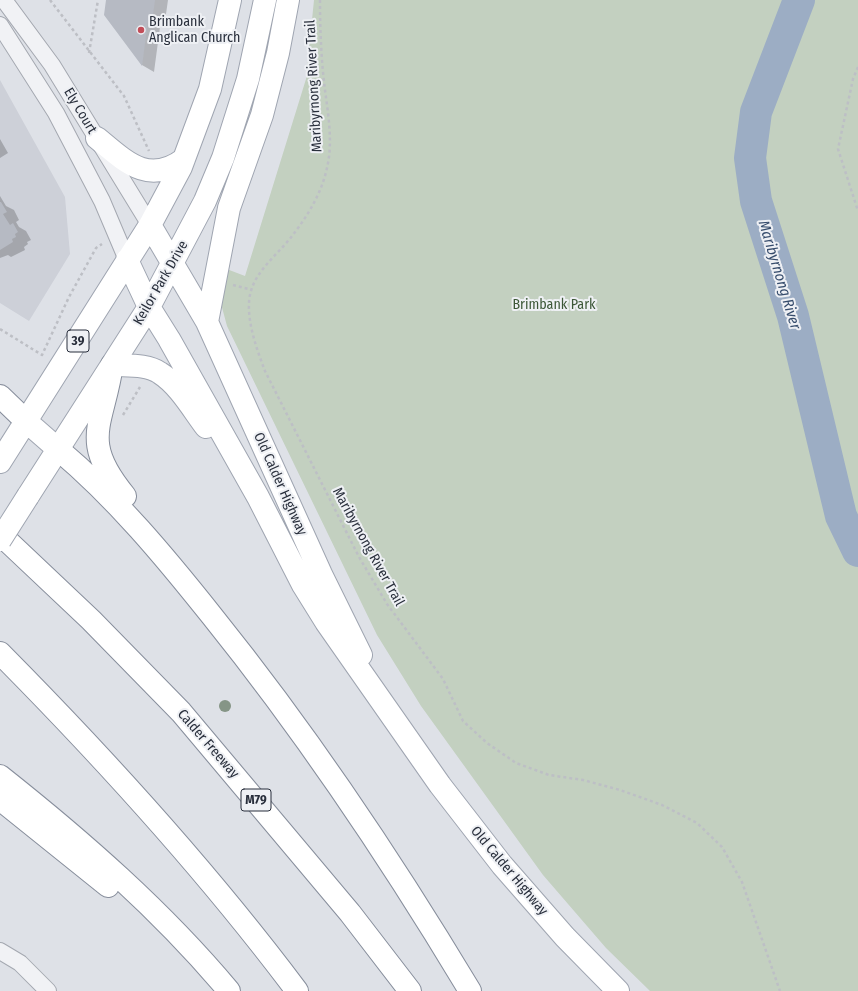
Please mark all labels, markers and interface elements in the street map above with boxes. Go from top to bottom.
place label: Brimbank Anglican Church [149,14,240,46]
street label: Maribyrnong River Trail [302,19,326,153]
marker: Brimbank Anglican Church [136,25,146,35]
street label: Ely Court [60,85,100,137]
water label: Maribyrnong River [754,218,804,332]
street label: Keilor Park Drive [130,238,192,328]
park label: Brimbank Park [512,297,596,313]
road number: 39 [67,330,89,352]
street label: Old Calder Highway [250,430,310,538]
street label: Maribyrnong River Trail [328,485,408,609]
street label: Calder Freeway [174,706,242,782]
road number: M79 [241,789,271,811]
street label: Old Calder Highway [467,823,551,919]

